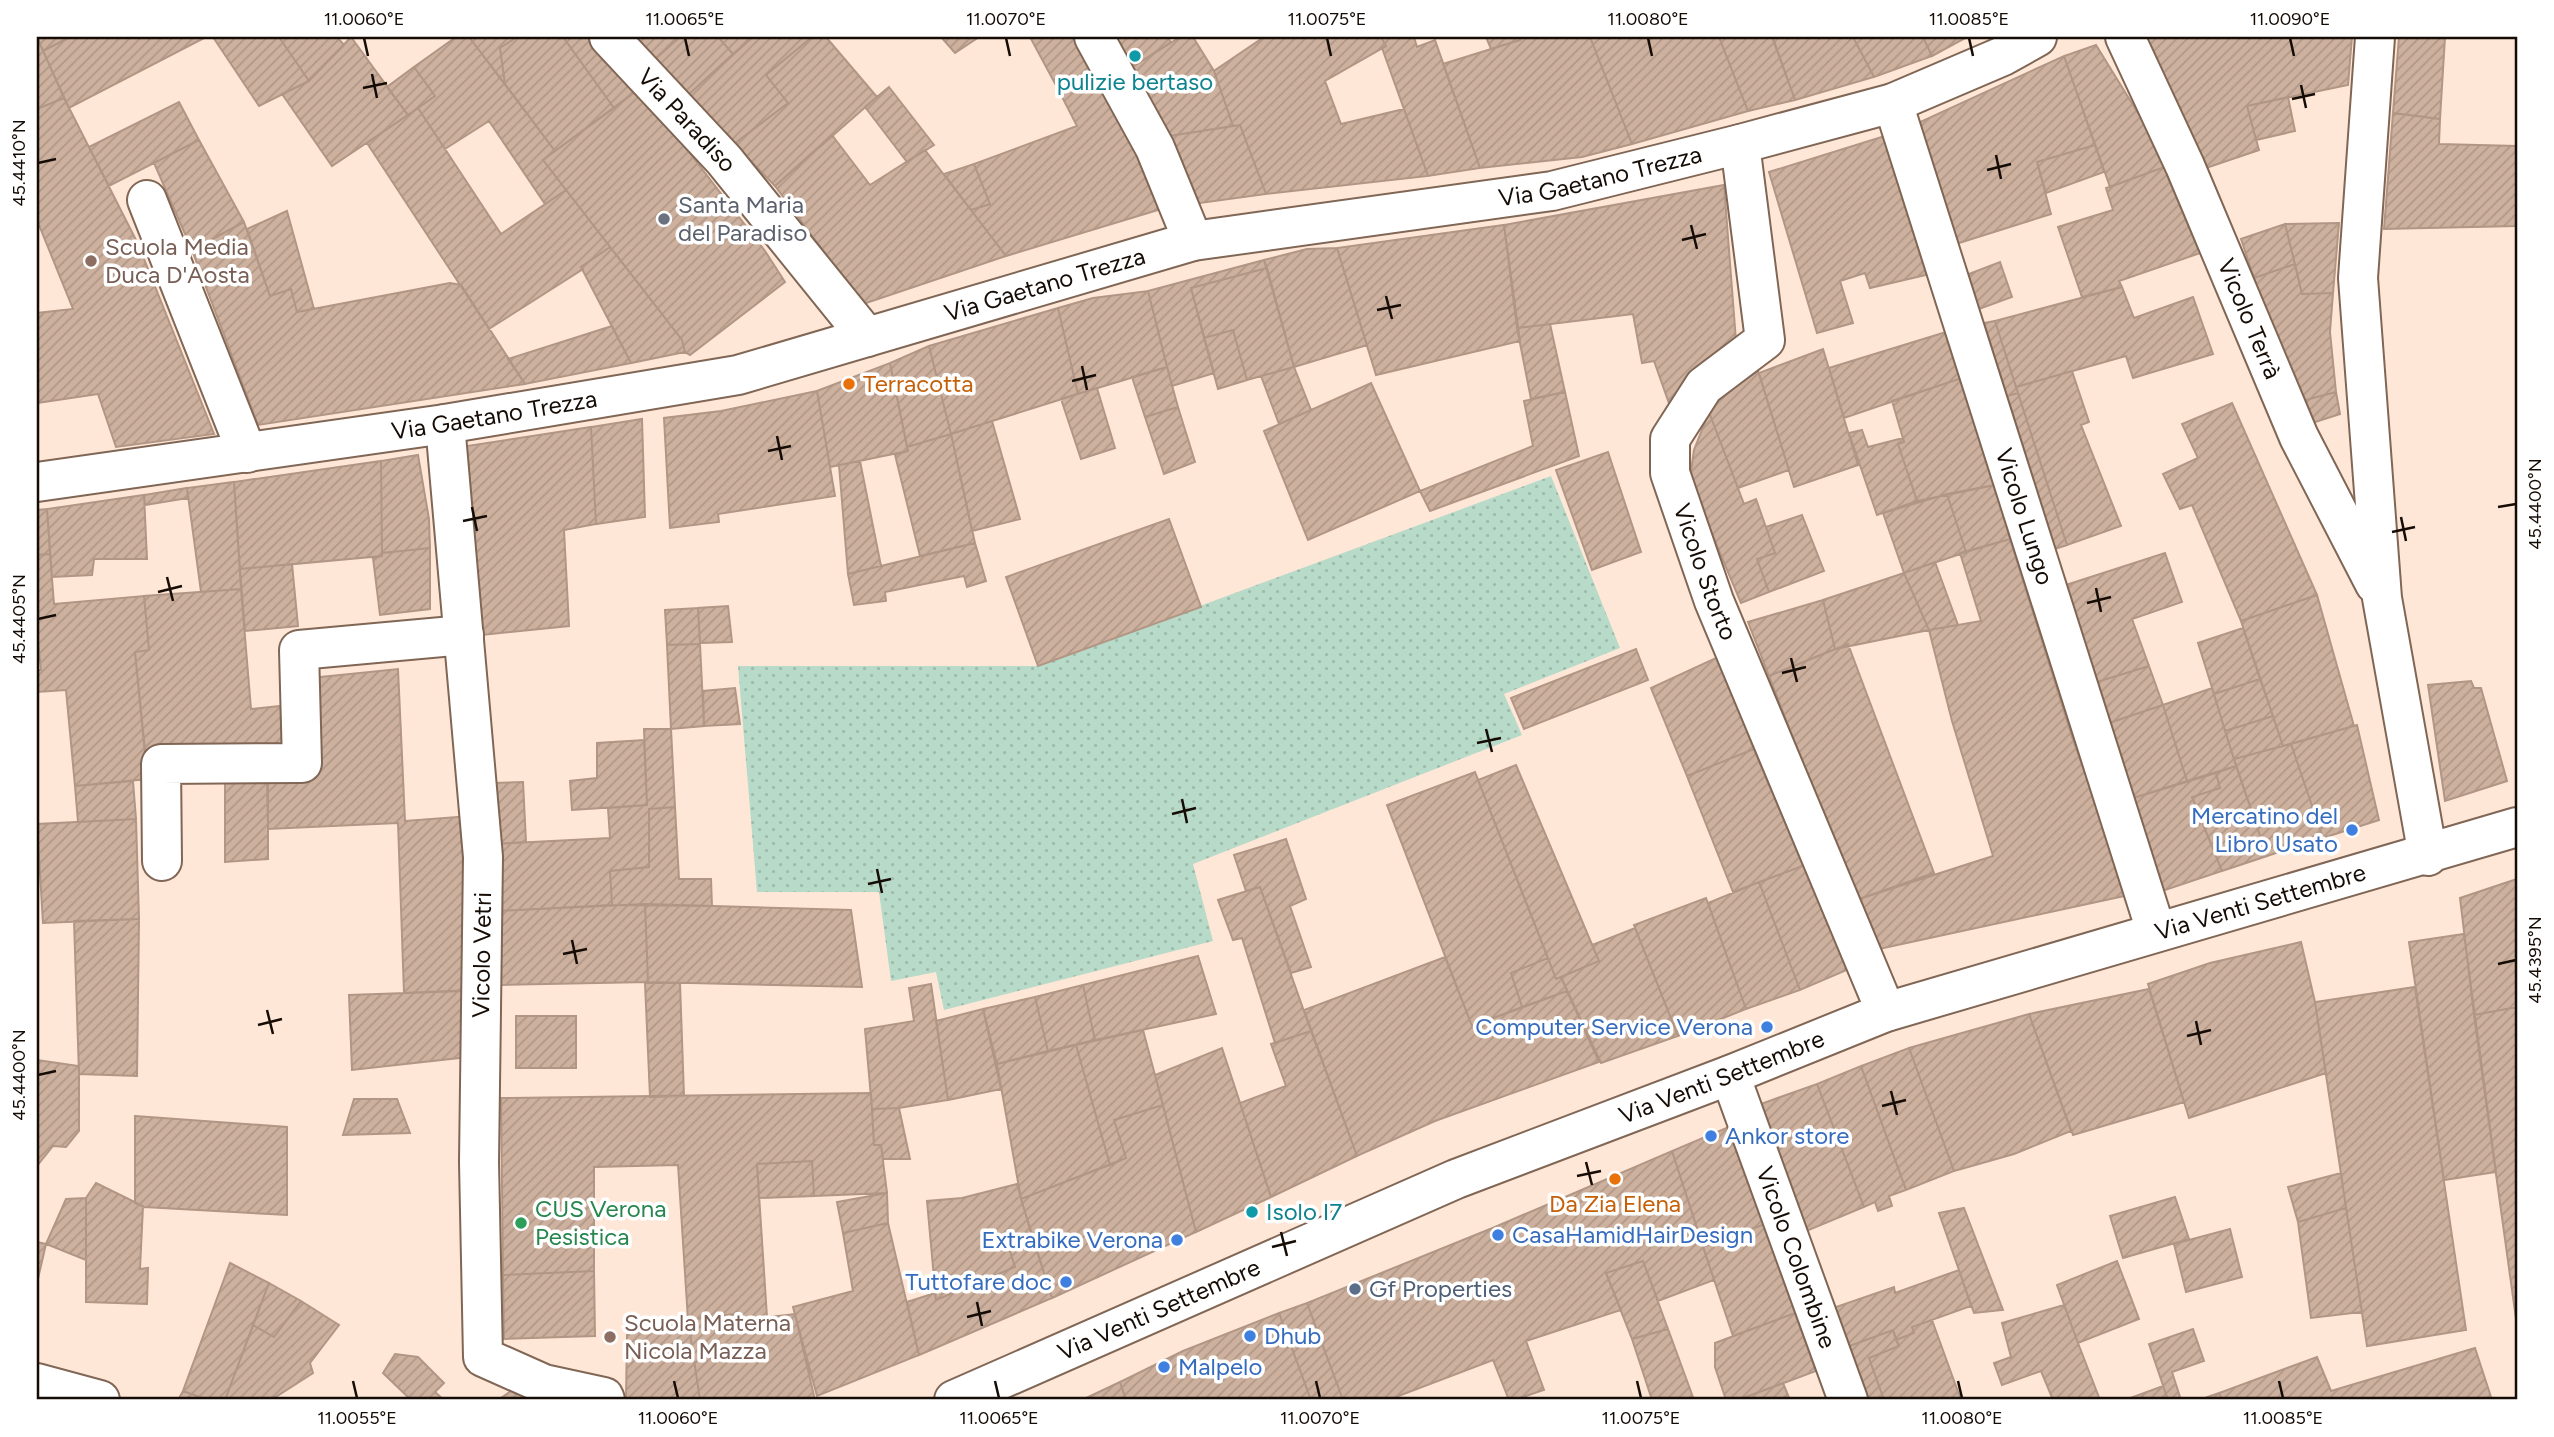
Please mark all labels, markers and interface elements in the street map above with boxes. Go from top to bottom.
text: 11.0060°E [324,8,404,30]
text: 11.0065°E [645,8,725,30]
text: 11.0070°E [966,8,1046,30]
text: 11.0075°E [1287,8,1367,30]
text: 11.0080°E [1607,8,1689,30]
text: 11.0085°E [1929,8,2009,30]
text: 11.0090°E [2250,8,2330,30]
marker: pulizie bertaso [1127,48,1143,64]
street label: Via Paradiso [632,62,743,178]
place label: pulizie bertaso [1057,67,1213,96]
text: 45.4410°N [8,119,30,207]
street label: Via Gaetano Trezza [1497,139,1705,212]
place label: Santa Maria del Paradiso [678,190,807,247]
marker: Santa Maria del Paradiso [656,211,672,227]
place label: Scuola Media Duca D'Aosta [105,232,250,289]
street label: Via Gaetano Trezza [941,241,1148,327]
marker: Scuola Media Duca D'Aosta [83,253,99,269]
street label: Vicolo Terrà [2212,254,2288,383]
place label: Terracotta [863,369,974,398]
marker: Terracotta [841,376,857,392]
street label: Via Gaetano Trezza [389,384,599,445]
street label: Vicolo Lungo [1990,445,2060,588]
text: 45.4400°N [2524,458,2546,550]
street label: Vicolo Storto [1668,500,1744,644]
text: 45.4405°N [8,574,30,664]
place label: Mercatino del Libro Usato [2191,801,2338,858]
marker: Mercatino del Libro Usato [2344,822,2360,838]
street label: Via Venti Settembre [2152,857,2369,946]
street label: Vicolo Vetri [466,892,497,1018]
text: 45.4395°N [2524,916,2546,1004]
place label: Computer Service Verona [1475,1012,1753,1041]
marker: Computer Service Verona [1759,1019,1775,1035]
street label: Via Venti Settembre [1615,1023,1828,1130]
text: 45.4400°N [8,1029,30,1121]
place label: Ankor store [1725,1121,1849,1150]
marker: Ankor store [1703,1128,1719,1144]
street label: Vicolo Colombine [1750,1162,1843,1352]
marker: Da Zia Elena [1607,1171,1623,1187]
place label: Da Zia Elena [1549,1189,1681,1218]
place label: CUS Verona Pesistica [535,1194,666,1251]
place label: Isolo I7 [1266,1197,1342,1226]
marker: Isolo I7 [1244,1204,1260,1220]
marker: CUS Verona Pesistica [513,1215,529,1231]
place label: CasaHamidHairDesign [1512,1220,1753,1249]
place label: Extrabike Verona [981,1225,1163,1254]
marker: CasaHamidHairDesign [1490,1227,1506,1243]
marker: Extrabike Verona [1169,1232,1185,1248]
street label: Via Venti Settembre [1053,1252,1264,1366]
place label: Tuttofare doc [905,1267,1052,1296]
marker: Tuttofare doc [1058,1274,1074,1290]
place label: Gf Properties [1369,1274,1512,1303]
marker: Gf Properties [1347,1281,1363,1297]
place label: Scuola Materna Nicola Mazza [624,1308,791,1365]
place label: Dhub [1264,1321,1321,1350]
marker: Dhub [1242,1328,1258,1344]
marker: Scuola Materna Nicola Mazza [602,1329,618,1345]
place label: Malpelo [1178,1352,1262,1381]
marker: Malpelo [1156,1359,1172,1375]
text: 11.0055°E [317,1407,397,1429]
text: 11.0060°E [638,1407,718,1429]
text: 11.0065°E [959,1407,1039,1429]
text: 11.0070°E [1280,1407,1360,1429]
text: 11.0075°E [1601,1407,1681,1429]
text: 11.0080°E [1921,1407,2003,1429]
text: 11.0085°E [2243,1407,2323,1429]

